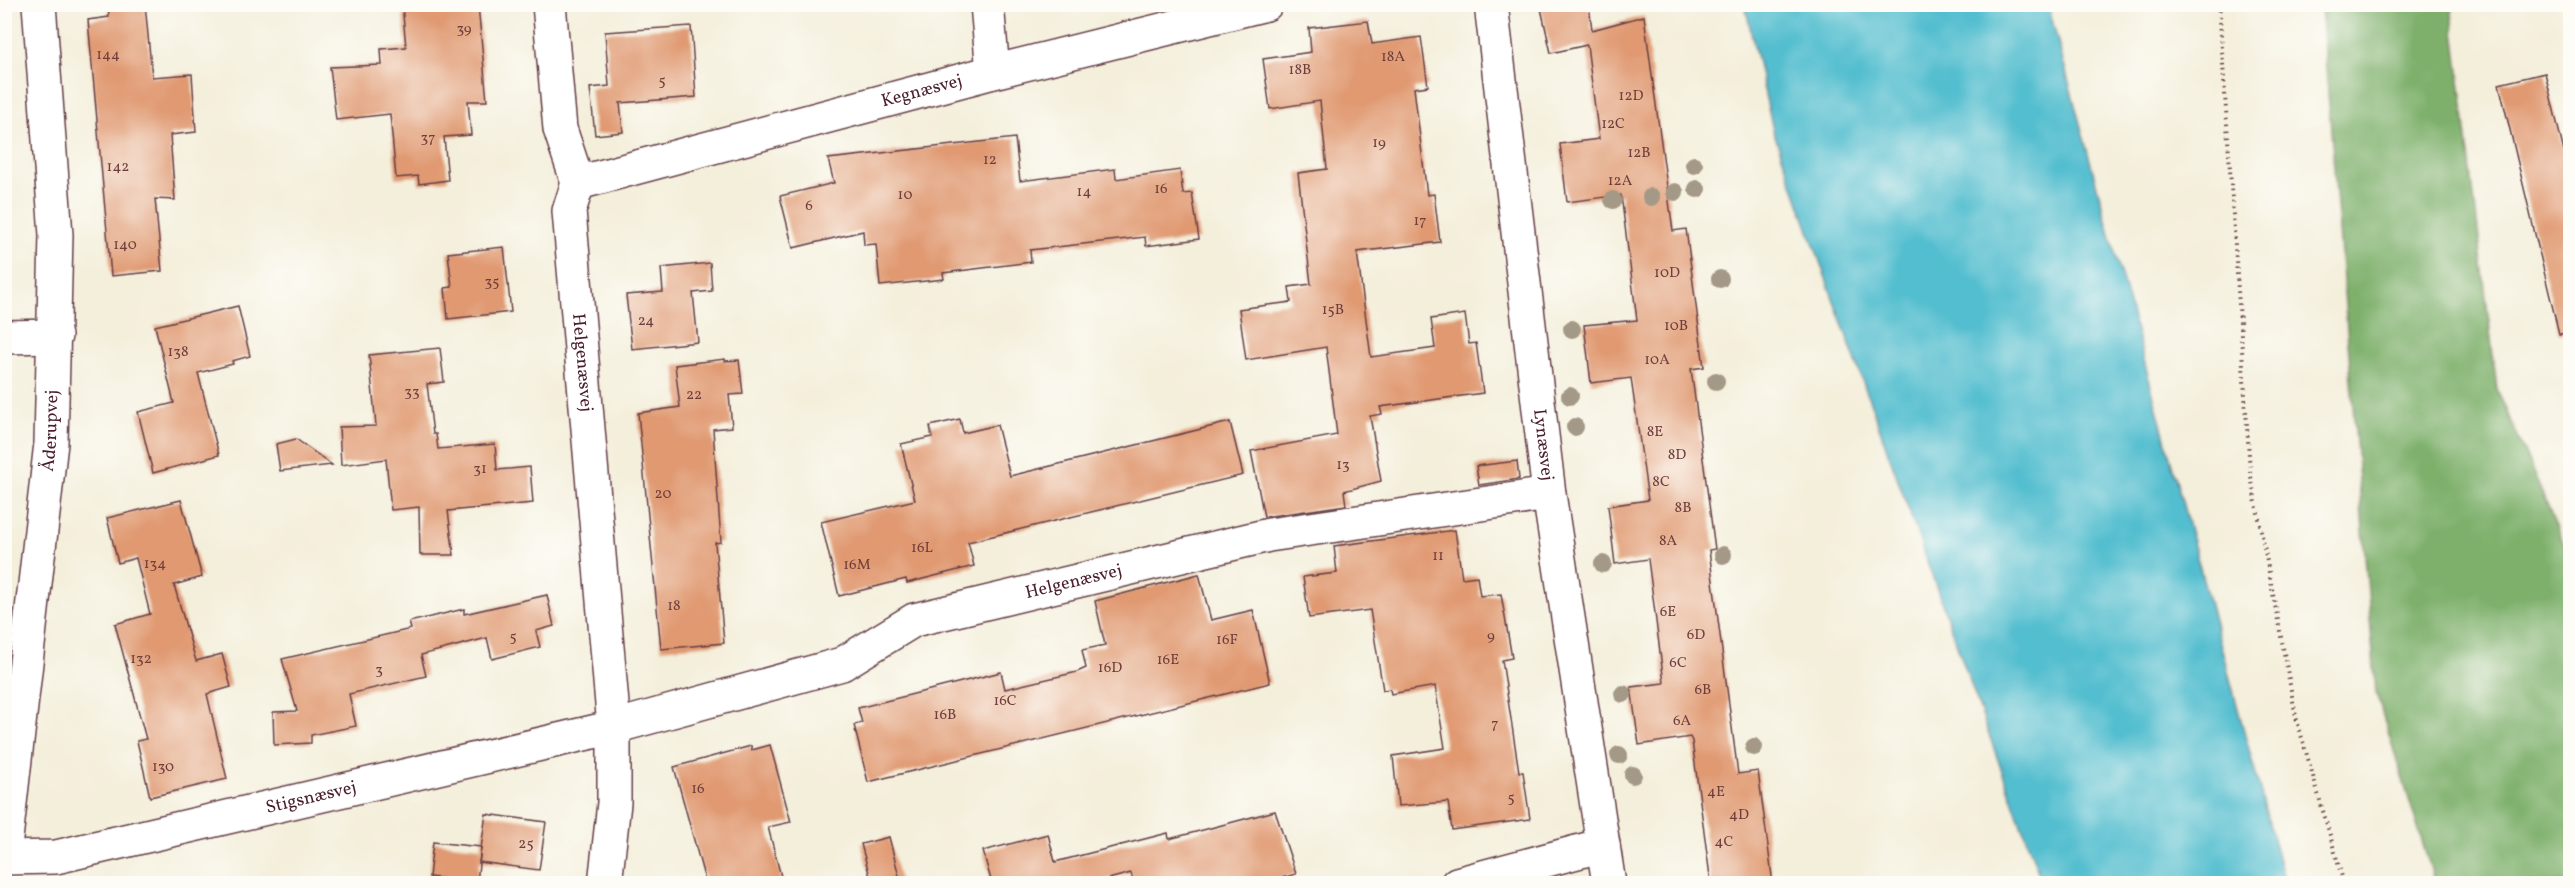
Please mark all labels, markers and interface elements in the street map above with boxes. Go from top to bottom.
house number: 39 [456,19,472,40]
house number: 144 [96,45,120,66]
house number: 18A [1381,47,1405,68]
house number: 18B [1289,60,1311,81]
street label: Kegnæsvej [879,68,965,114]
house number: 5 [658,71,666,92]
house number: 12D [1619,86,1643,107]
house number: 12C [1601,114,1625,135]
house number: 37 [421,128,435,149]
house number: 19 [1372,133,1386,154]
house number: 12B [1627,143,1651,164]
house number: 12 [983,150,997,171]
house number: 142 [107,157,129,178]
house number: 12A [1608,171,1633,192]
house number: 16 [1154,179,1168,200]
house number: 14 [1077,182,1091,203]
house number: 10 [898,185,912,206]
house number: 6 [805,196,813,217]
house number: 17 [1413,211,1427,232]
house number: 140 [113,235,137,256]
house number: 10D [1654,263,1680,284]
house number: 35 [485,272,499,293]
house number: 15B [1322,300,1344,321]
house number: 24 [638,311,654,332]
street label: Helgenæsvej [565,312,599,413]
house number: 10B [1664,316,1688,337]
house number: 138 [167,342,189,363]
house number: 10A [1644,350,1670,371]
house number: 33 [404,382,420,403]
house number: 22 [686,385,702,406]
street label: Åderupvej [35,389,65,473]
street label: Lynæsvej [1527,408,1560,482]
house number: 8E [1647,422,1663,443]
house number: 8D [1668,445,1686,466]
house number: 13 [1336,455,1350,476]
house number: 31 [473,459,487,480]
house number: 8C [1652,472,1670,493]
house number: 20 [655,484,671,505]
house number: 8B [1675,498,1691,519]
house number: 8A [1659,531,1678,552]
house number: 16L [911,538,934,559]
house number: 11 [1432,546,1444,567]
house number: 134 [144,554,166,575]
house number: 16M [843,555,871,576]
street label: Helgenæsvej [1023,558,1125,605]
house number: 18 [667,596,681,617]
house number: 6E [1660,602,1676,623]
house number: 6D [1687,625,1705,646]
house number: 9 [1487,626,1495,647]
house number: 5 [509,627,517,648]
house number: 16F [1216,630,1238,651]
house number: 132 [130,649,152,670]
house number: 16E [1157,650,1179,671]
house number: 6C [1669,653,1687,674]
house number: 16D [1098,658,1122,679]
house number: 3 [375,660,383,681]
house number: 6B [1695,680,1711,701]
house number: 16C [993,691,1017,712]
house number: 16B [934,705,956,726]
house number: 6A [1673,711,1692,732]
house number: 7 [1491,714,1499,735]
house number: 130 [152,757,174,778]
street label: Stigsnæsvej [263,775,359,820]
house number: 16 [691,779,705,800]
house number: 4E [1707,782,1725,803]
house number: 5 [1507,788,1515,809]
house number: 4D [1729,805,1749,826]
house number: 4C [1715,832,1734,853]
house number: 25 [518,834,534,855]

